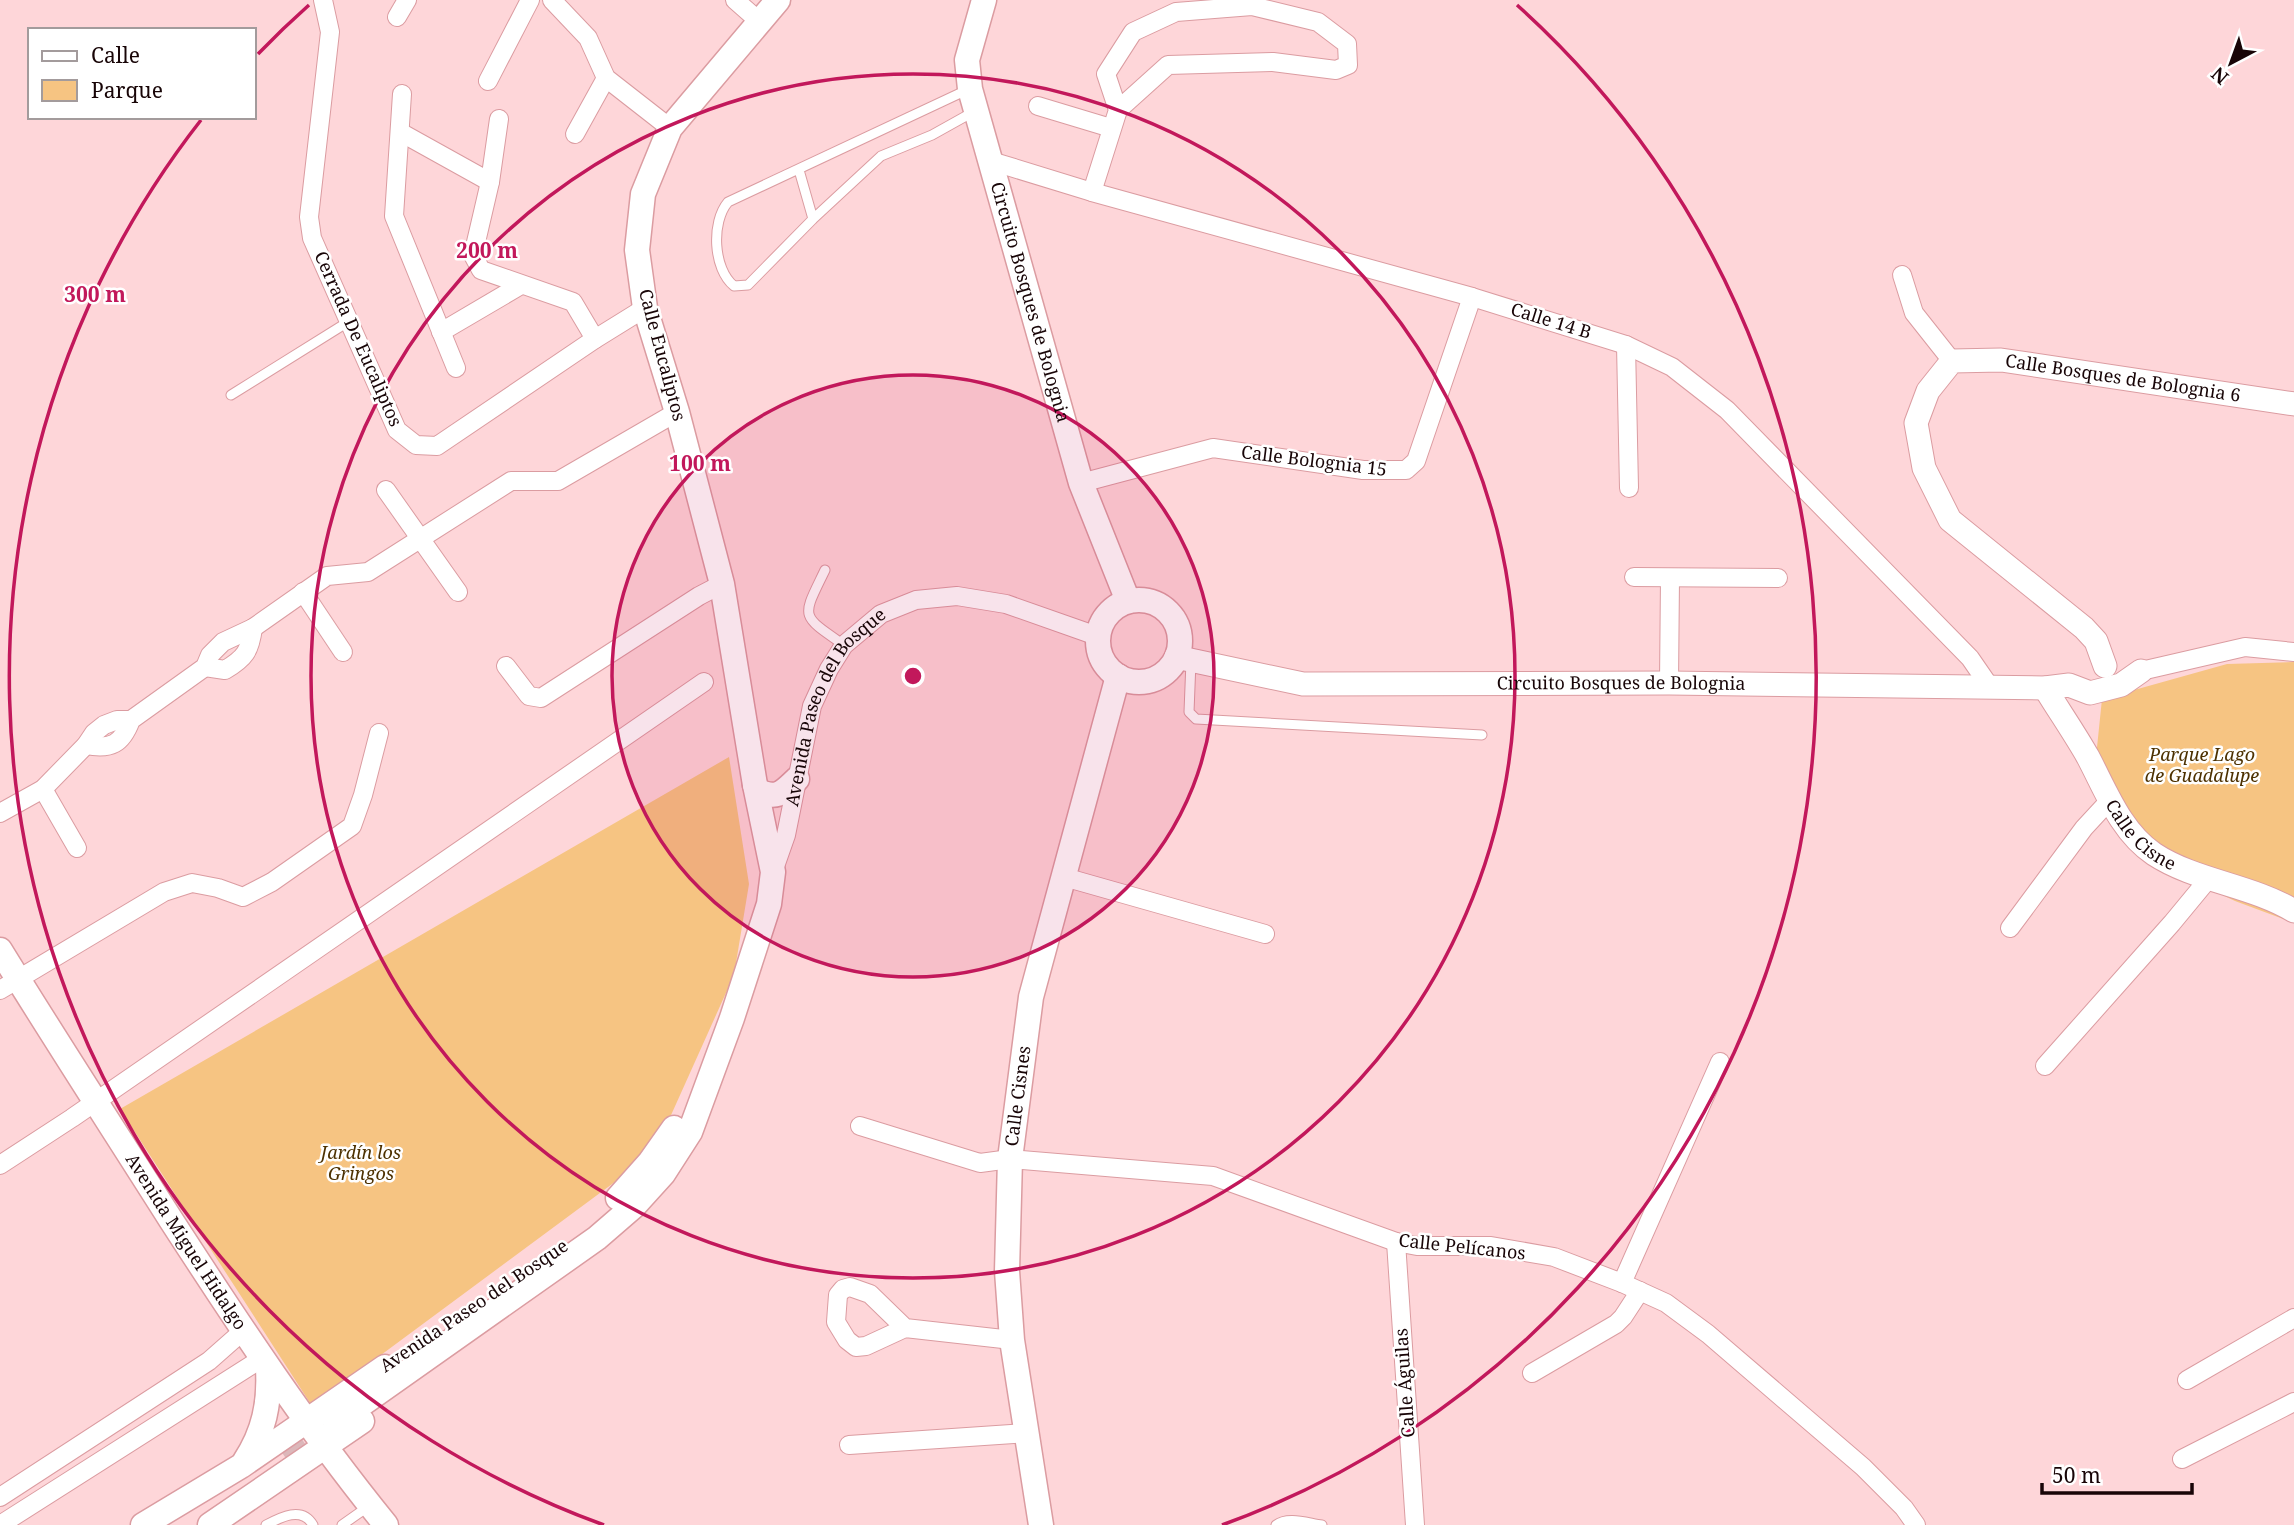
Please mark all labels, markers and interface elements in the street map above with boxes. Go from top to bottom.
legend [28,28,256,119]
north arrow [2196,28,2266,98]
text: Calle [91,41,140,69]
text: N [2206,61,2234,91]
text: Parque [91,76,163,104]
street label: Circuito Bosques de Bolognia [986,179,1076,425]
text: 200 m [456,236,518,264]
street label: Cerrada De Eucaliptos [309,247,408,430]
text: 300 m [64,280,126,308]
street label: Calle Eucaliptos [634,286,692,423]
street label: Calle 14 B [1508,296,1595,344]
street label: Calle Bosques de Bolognia 6 [2004,348,2242,407]
street label: Calle Bolognia 15 [1240,439,1388,481]
text: 100 m [669,449,731,477]
street label: Avenida Paseo del Bosque [779,602,890,808]
centre of rings [901,664,925,688]
street label: Circuito Bosques de Bolognia [1497,670,1746,695]
park label: Parque Lago de Guadalupe [2145,742,2259,787]
street label: Calle Cisne [2101,795,2180,875]
street label: Calle Cisnes [999,1044,1036,1148]
park label: Jardín los Gringos [318,1140,401,1185]
street label: Avenida Miguel Hidalgo [121,1149,253,1334]
street label: Calle Pelícanos [1397,1227,1527,1265]
street label: Avenida Paseo del Bosque [375,1233,572,1377]
street label: Calle Águilas [1388,1328,1420,1439]
scale bar [2042,1452,2192,1496]
text: 50 m [2052,1461,2101,1489]

